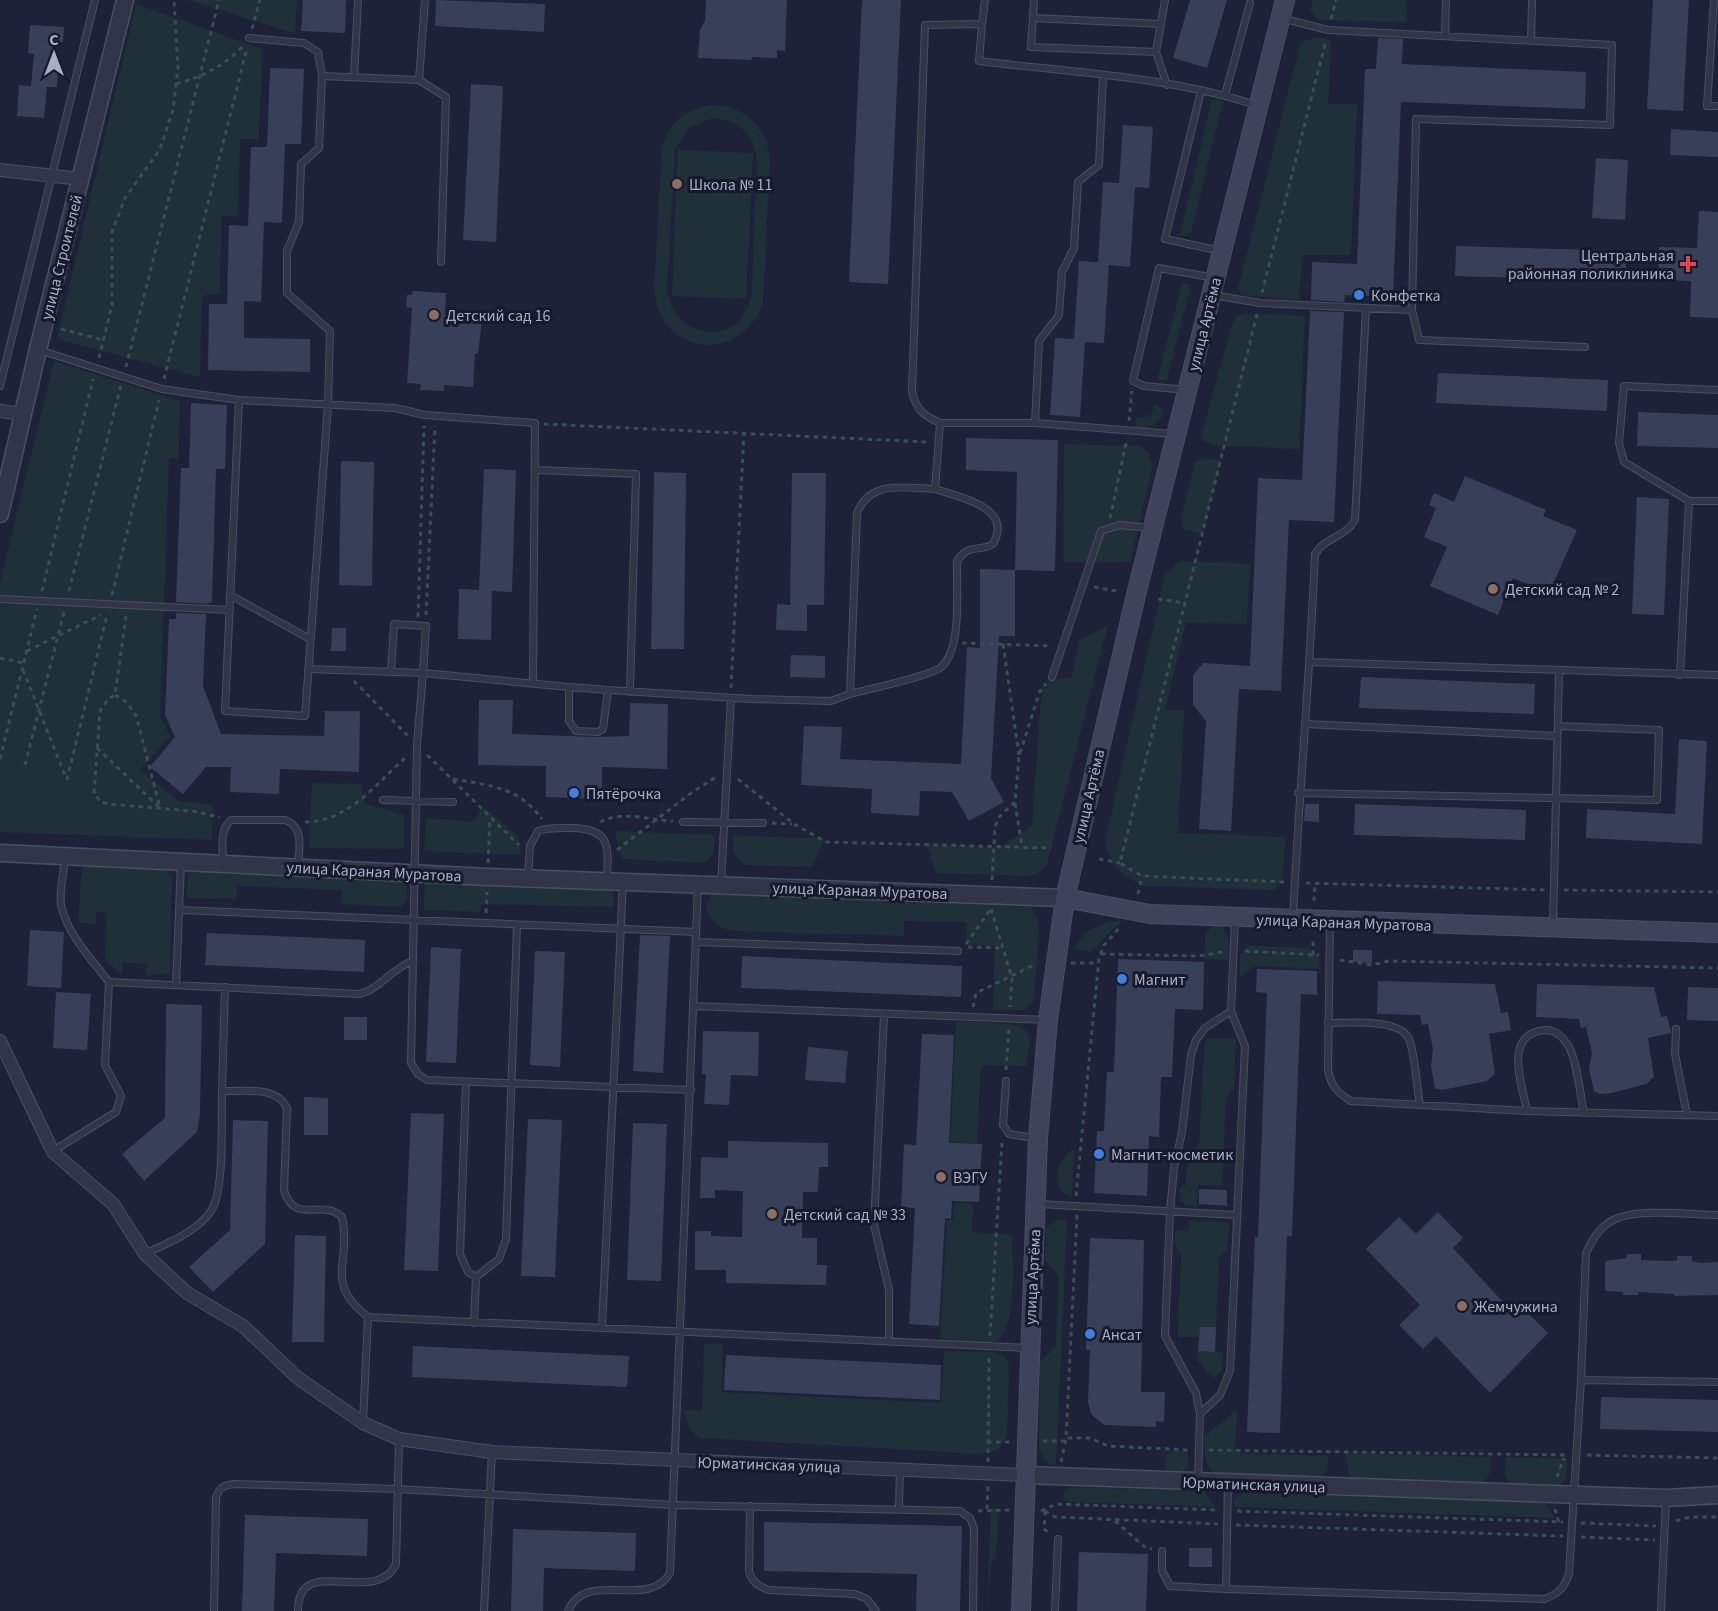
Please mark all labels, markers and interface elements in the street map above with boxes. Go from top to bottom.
north arrow [24,24,84,84]
text: С [49,29,59,51]
place label: Школа № 11 [689,174,773,196]
marker: Школа № 11 [670,177,684,191]
street label: улица Строителей [36,192,88,322]
place label: Центральная районная поликлиника [1508,245,1674,285]
marker: Центральная районная поликлиника [1679,255,1697,273]
street label: улица Артёма [1183,275,1227,373]
place label: Конфетка [1371,285,1441,307]
marker: Конфетка [1352,288,1366,302]
place label: Детский сад 16 [446,305,551,327]
marker: Детский сад 16 [427,308,441,322]
place label: Детский сад № 2 [1505,579,1619,601]
marker: Детский сад № 2 [1486,582,1500,596]
street label: улица Артёма [1067,747,1110,845]
place label: Пятёрочка [586,783,661,805]
marker: Пятёрочка [567,786,581,800]
street label: улица Караная Муратова [286,856,462,888]
street label: улица Караная Муратова [772,877,948,905]
street label: улица Караная Муратова [1256,909,1432,937]
place label: Магнит [1134,969,1186,991]
marker: Магнит [1115,972,1129,986]
place label: Магнит-косметик [1111,1144,1233,1166]
marker: Магнит-косметик [1092,1147,1106,1161]
place label: ВЭГУ [953,1167,988,1189]
marker: ВЭГУ [934,1170,948,1184]
place label: Детский сад № 33 [784,1204,906,1226]
marker: Детский сад № 33 [765,1207,779,1221]
street label: улица Артёма [1020,1229,1046,1325]
place label: Жемчужина [1474,1296,1558,1318]
marker: Жемчужина [1455,1299,1469,1313]
place label: Ансат [1102,1324,1142,1346]
marker: Ансат [1083,1327,1097,1341]
street label: Юрматинская улица [697,1452,841,1478]
street label: Юрматинская улица [1182,1472,1326,1498]

